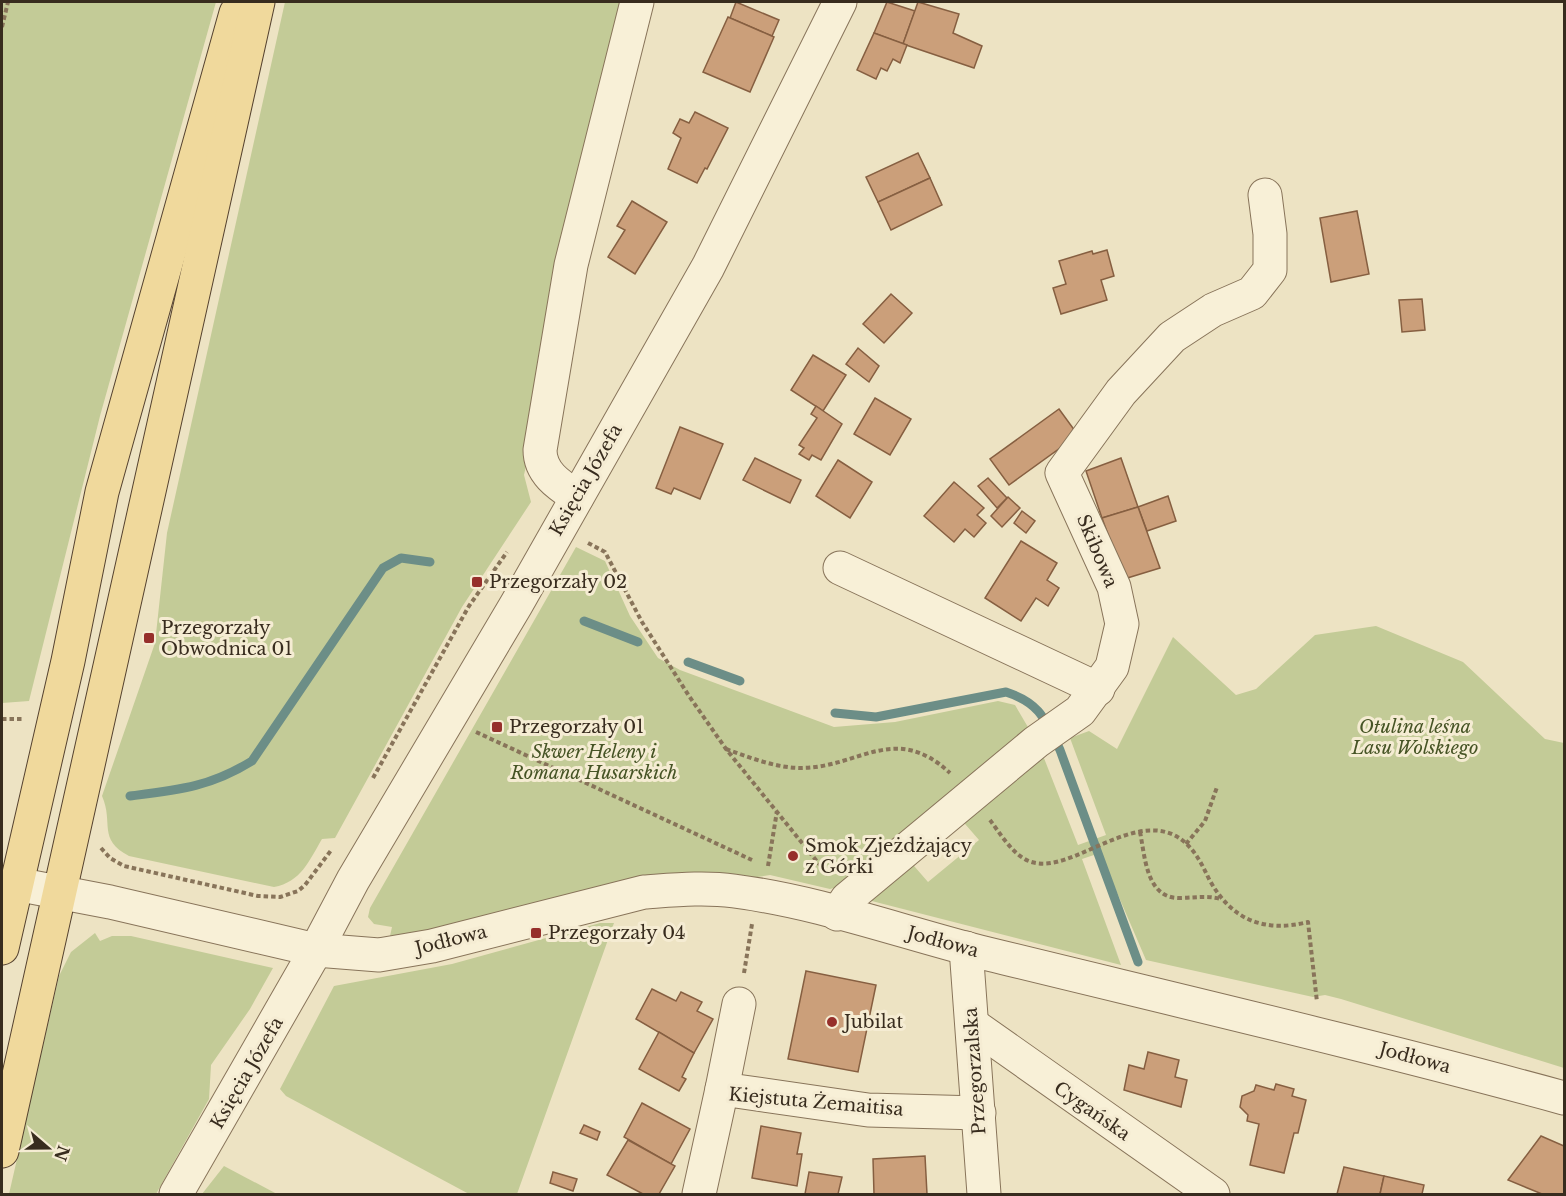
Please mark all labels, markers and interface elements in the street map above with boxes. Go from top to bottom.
street label: Księcia Józefa [545,420,627,540]
street label: Skibowa [1072,511,1122,591]
place label: Przegorzały 02 [489,571,627,593]
marker: Przegorzały 02 [470,575,484,589]
place label: Przegorzały Obwodnica 01 [161,617,292,660]
marker: Przegorzały Obwodnica 01 [142,631,156,645]
place label: Przegorzały 01 [509,716,644,738]
park label: Otulina leśna Lasu Wolskiego [1351,716,1478,759]
marker: Przegorzały 01 [490,720,504,734]
park label: Skwer Heleny i Romana Husarskich [510,741,678,784]
place label: Smok Zjeżdżający z Górki [805,835,972,878]
marker: Smok Zjeżdżający z Górki [786,849,800,863]
street label: Jodłowa [411,920,489,960]
street label: Jodłowa [903,921,981,962]
place label: Przegorzały 04 [548,922,686,944]
marker: Przegorzały 04 [529,926,543,940]
street label: Przegorzalska [960,1007,990,1135]
place label: Jubilat [842,1011,904,1033]
street label: Księcia Józefa [206,1013,288,1133]
marker: Jubilat [825,1015,839,1029]
street label: Jodłowa [1375,1037,1453,1078]
street label: Cygańska [1050,1077,1134,1145]
street label: Kiejstuta Żemaitisa [728,1082,904,1121]
north arrow [18,1118,78,1178]
text: N [50,1143,74,1164]

